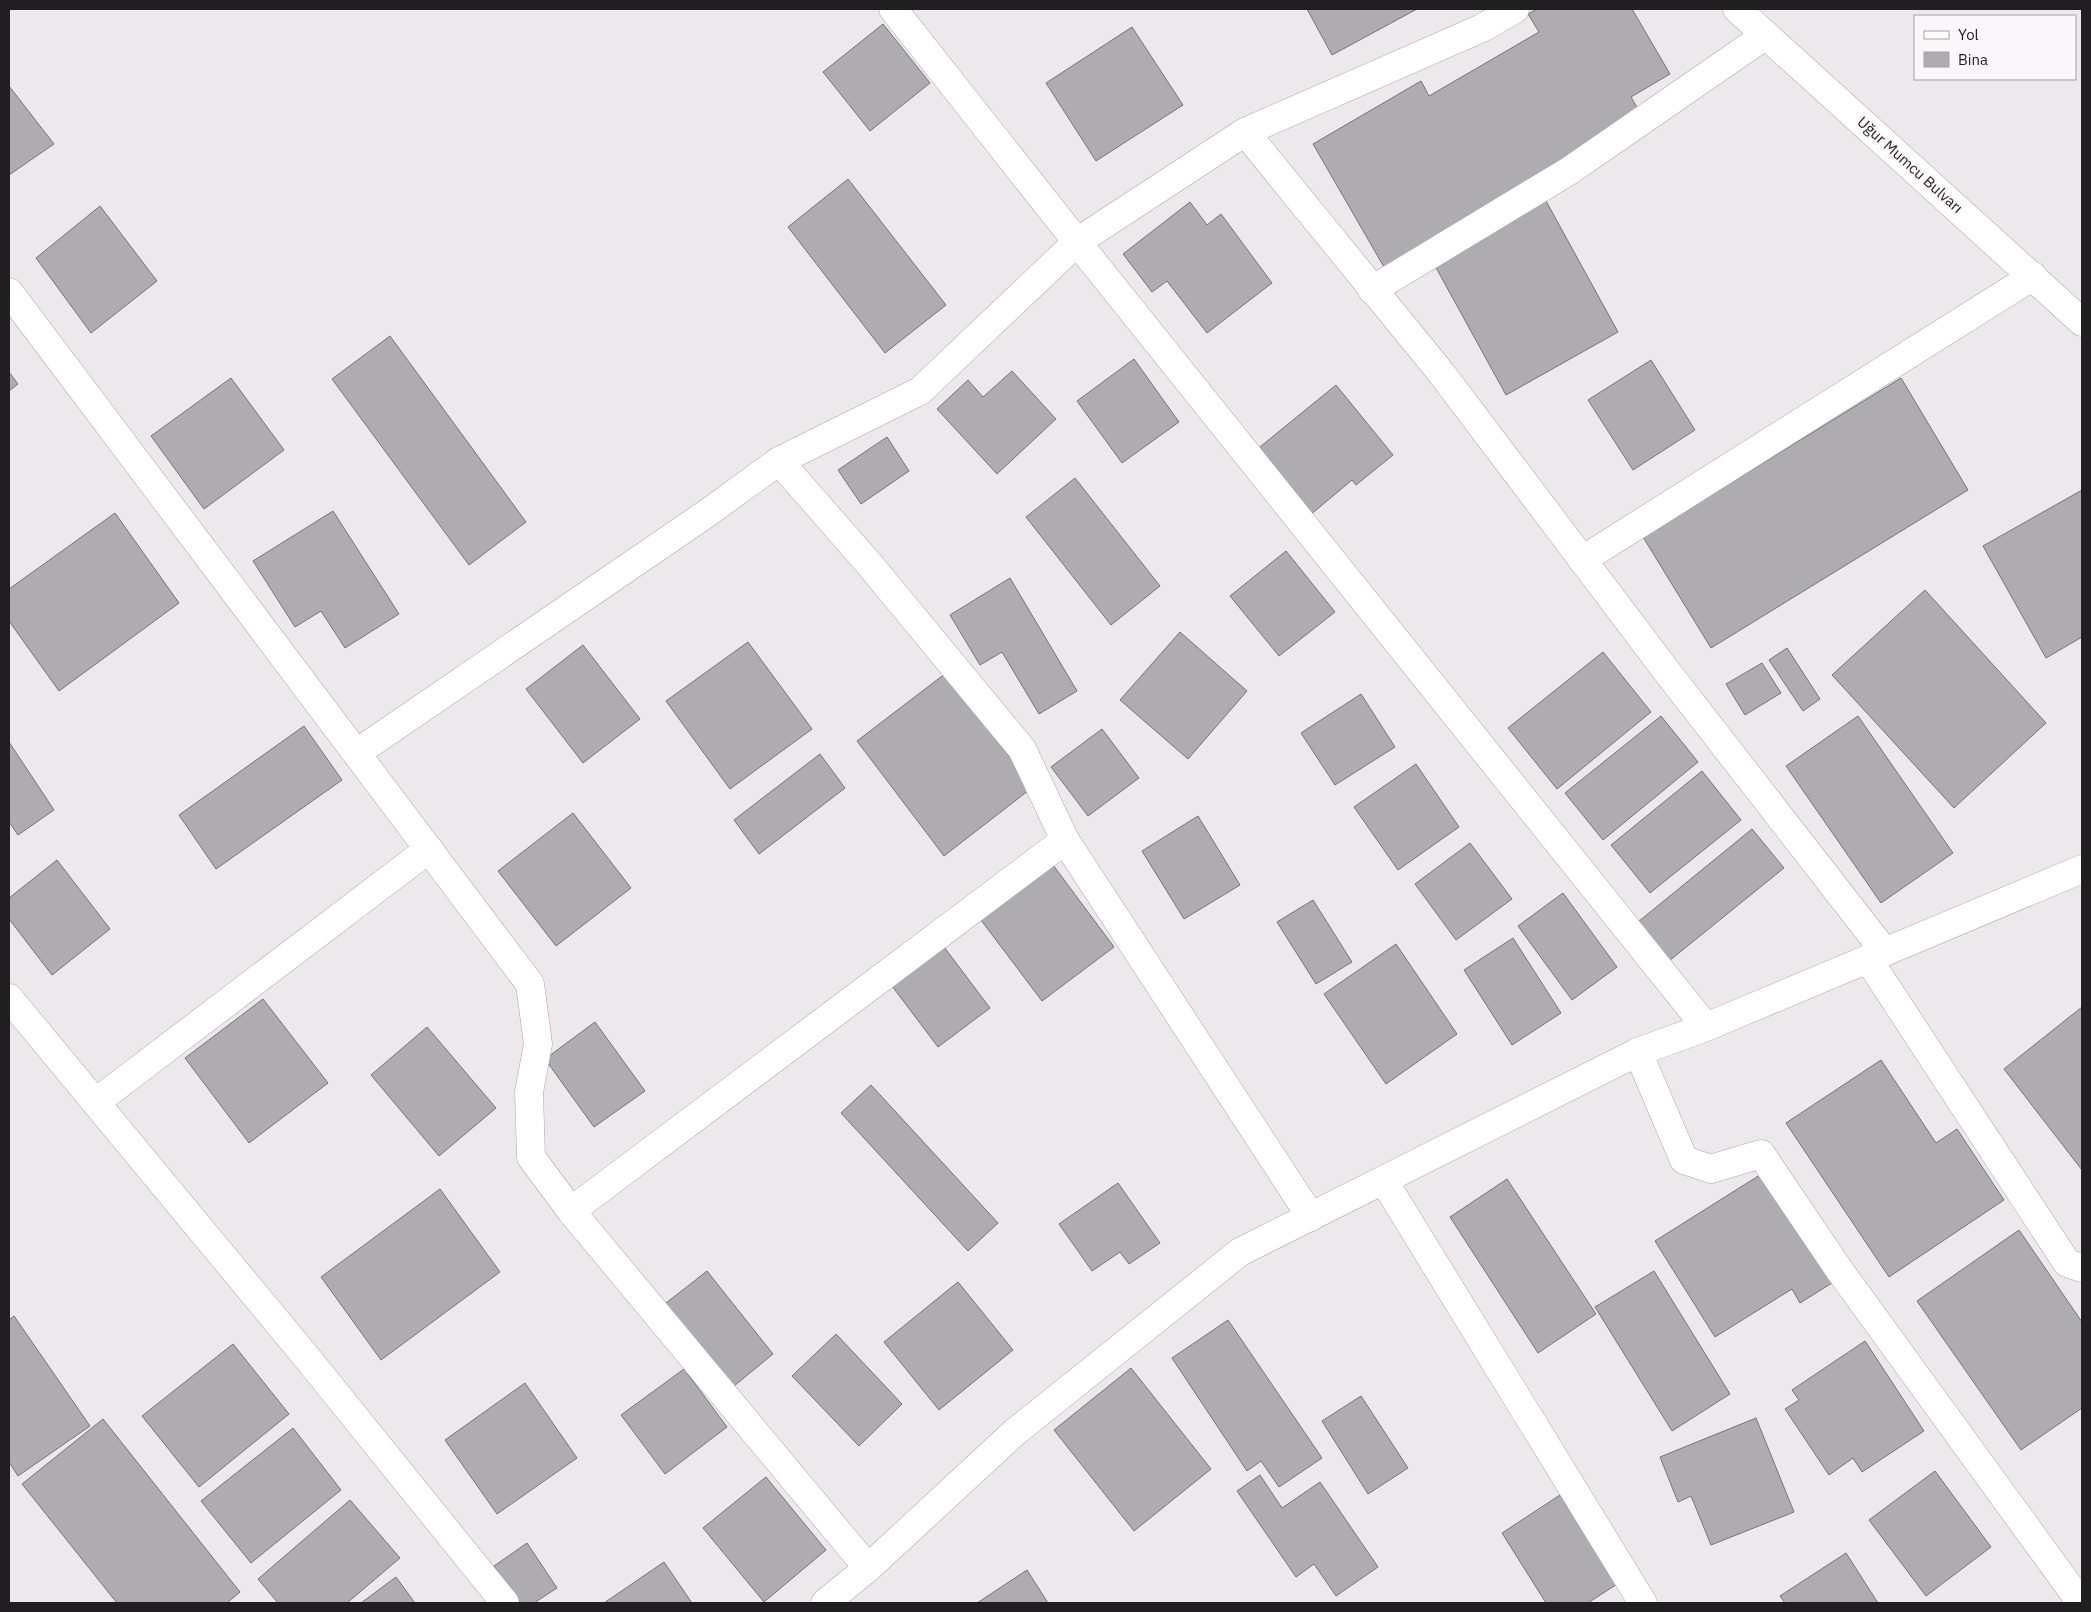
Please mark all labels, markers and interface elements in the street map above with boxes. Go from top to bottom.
legend [1914,15,2076,80]
text: Yol [1958,25,1979,44]
text: Bina [1958,50,1988,69]
street label: Uğur Mumcu Bulvarı [1854,112,1967,217]

